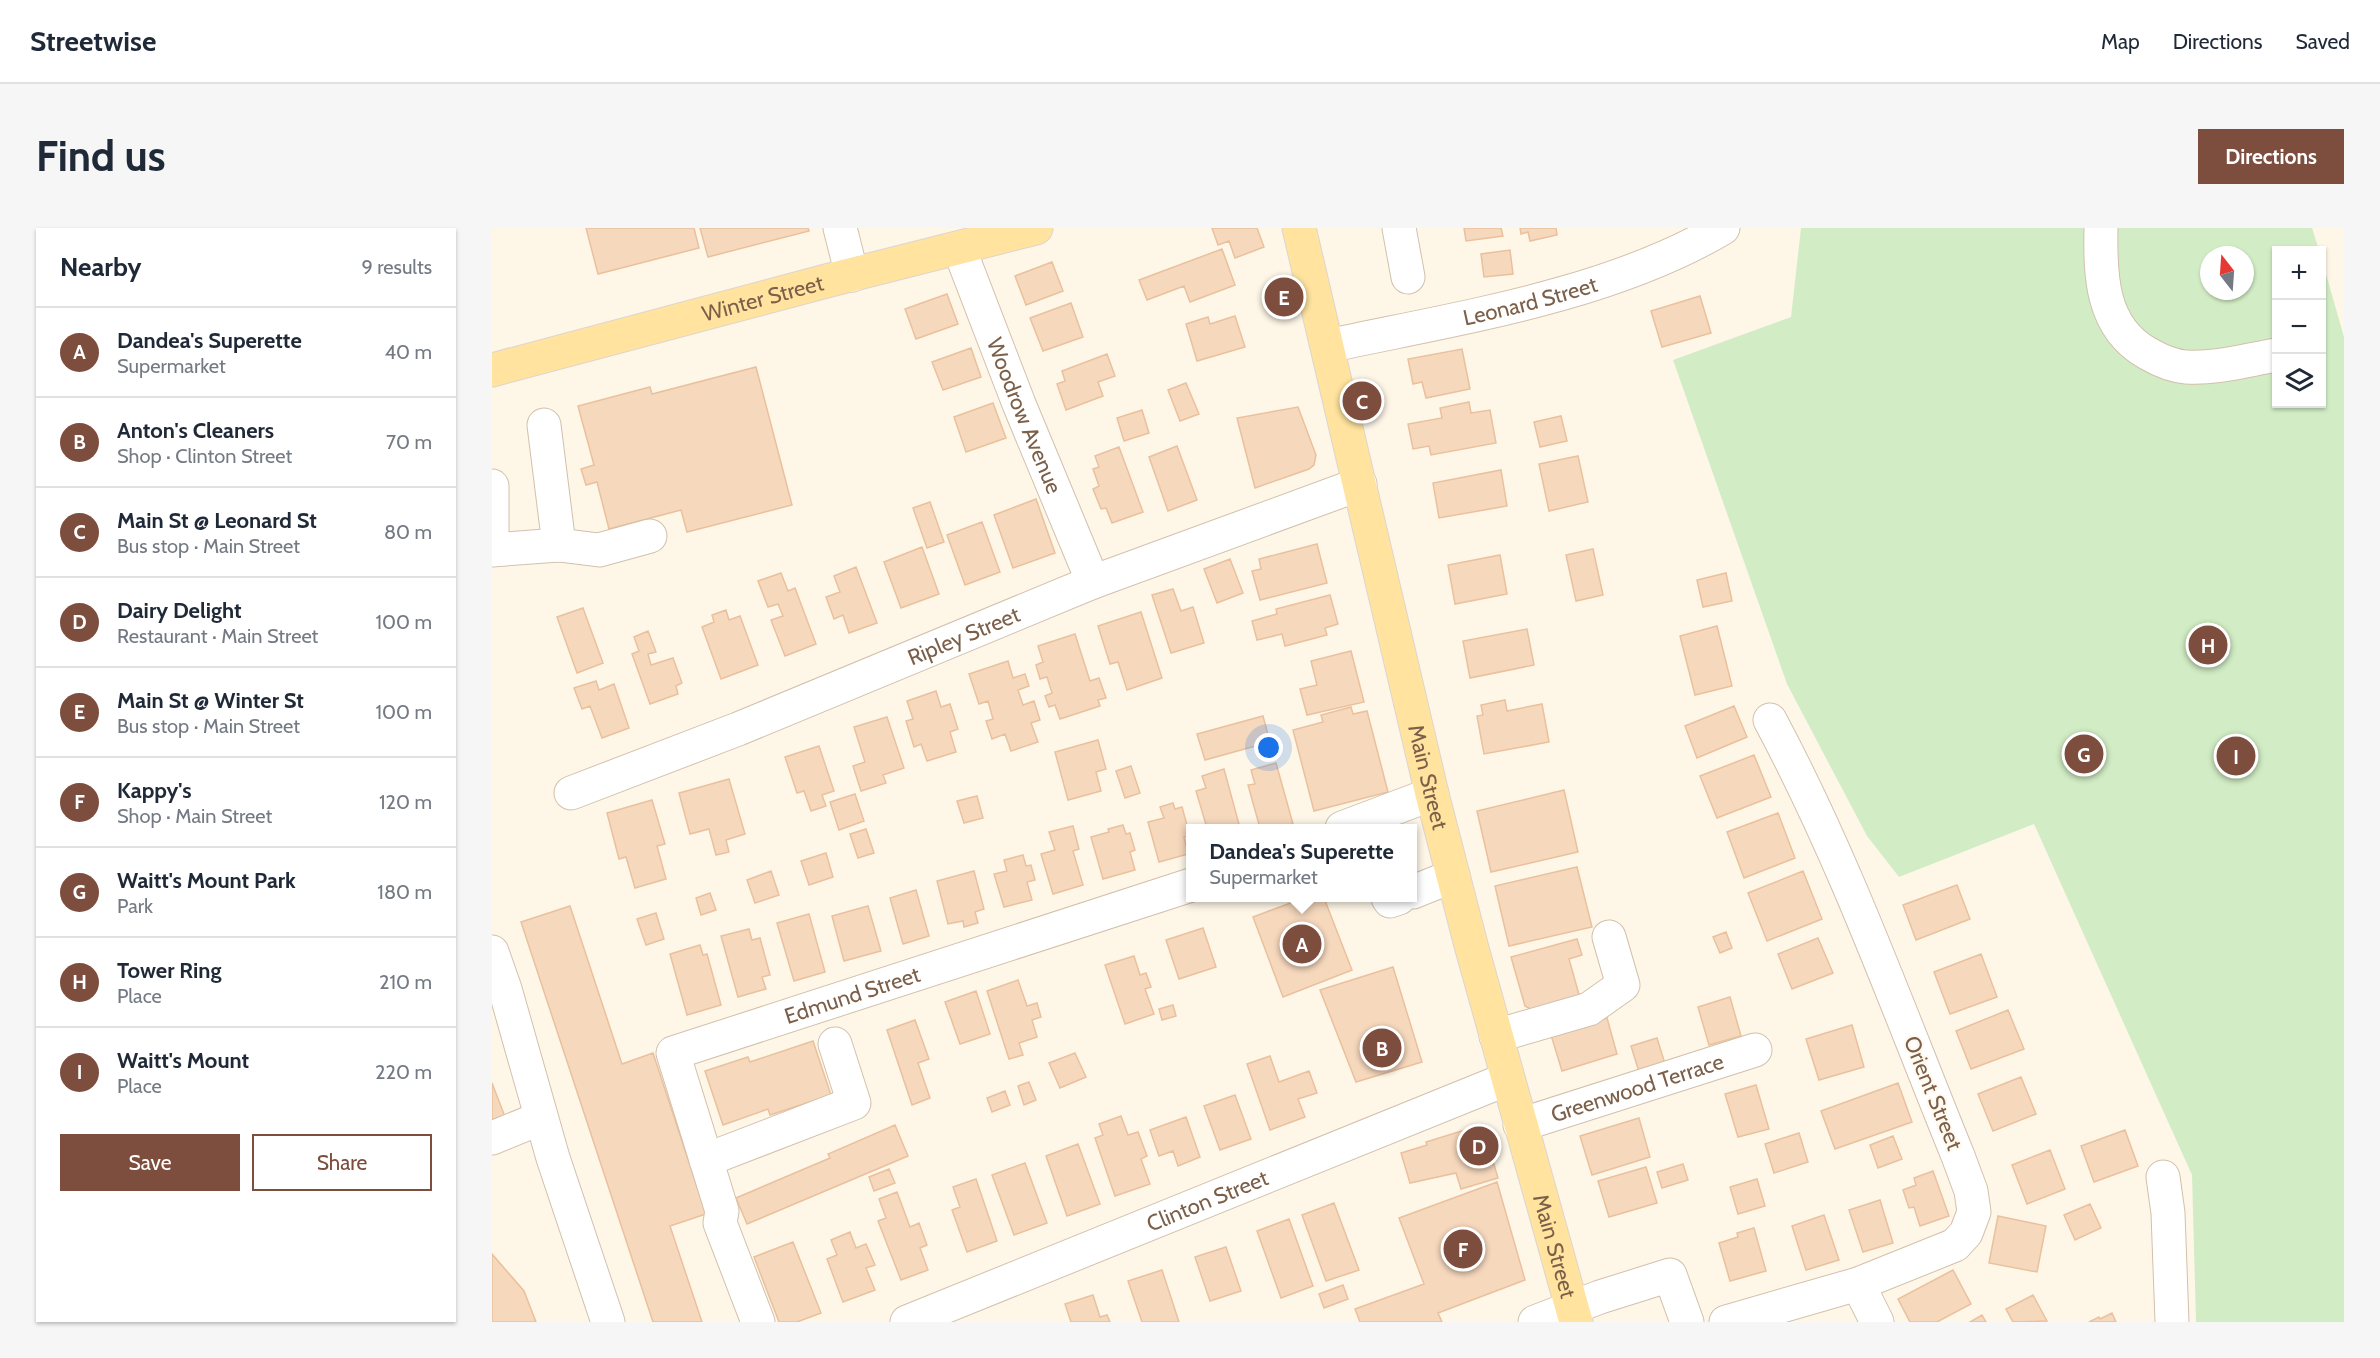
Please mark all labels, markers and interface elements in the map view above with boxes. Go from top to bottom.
text: Streetwise [30,24,156,58]
text: Map [2101,29,2140,54]
text: Directions [2173,29,2262,54]
text: Saved [2295,29,2350,54]
button: Directions [2198,129,2344,184]
text: Find us [36,130,165,182]
north arrow [2200,246,2254,300]
map controls [2272,246,2326,408]
button: + [2272,246,2326,300]
text: Nearby [60,251,141,283]
text: 9 results [361,255,432,279]
street label: Winter Street [699,269,827,327]
street label: Leonard Street [1460,270,1601,331]
pin: E [1264,274,1304,320]
button: − [2272,300,2326,354]
text: Dandea's Superette [117,327,302,354]
street label: Woodrow Avenue [981,334,1068,498]
text: A [73,340,86,364]
text: 40 m [384,340,432,364]
text: Supermarket [117,354,226,378]
button: layers [2272,354,2326,408]
pin: C [1342,378,1382,423]
text: Anton's Cleaners [117,417,274,444]
text: B [73,430,86,454]
text: 70 m [386,430,432,454]
text: Shop · Clinton Street [117,444,292,468]
text: Main St @ Leonard St [117,507,317,534]
text: C [73,520,86,544]
text: 80 m [384,520,432,544]
text: Bus stop · Main Street [117,534,300,558]
text: Dairy Delight [117,597,242,624]
street label: Ripley Street [903,600,1024,671]
text: D [72,610,87,634]
text: 100 m [376,610,432,634]
pin: H [2188,622,2228,668]
text: Restaurant · Main Street [117,624,318,648]
text: Main St @ Winter St [117,687,304,714]
text: E [74,700,85,724]
text: 100 m [376,700,432,724]
text: Bus stop · Main Street [117,714,300,738]
street label: Main Street [1403,722,1454,833]
pin: G [2064,732,2104,776]
your location [1254,733,1283,762]
pin: I [2216,734,2256,778]
text: Kappy's [117,777,191,804]
text: F [74,790,85,814]
text: 120 m [379,790,432,814]
text: Shop · Main Street [117,804,272,828]
popup [1186,824,1417,902]
text: Dandea's Superette [1209,838,1394,865]
text: Supermarket [1209,865,1318,889]
text: Waitt's Mount Park [117,867,296,894]
text: G [73,880,86,904]
text: 180 m [377,880,432,904]
text: Park [117,894,153,918]
pin: A [1282,922,1322,966]
text: Tower Ring [117,957,221,984]
street label: Edmund Street [781,960,924,1029]
text: H [72,970,87,994]
text: 210 m [379,970,432,994]
text: Place [117,984,162,1008]
pin: B [1362,1026,1402,1070]
street label: Orient Street [1898,1032,1968,1155]
text: Waitt's Mount [117,1047,249,1074]
street label: Greenwood Terrace [1547,1047,1727,1128]
text: I [77,1060,82,1084]
text: 220 m [375,1060,432,1084]
text: Place [117,1074,162,1098]
pin: D [1460,1124,1498,1168]
button: Save [60,1134,240,1191]
button: Share [252,1134,432,1191]
street label: Clinton Street [1143,1163,1273,1237]
street label: Main Street [1528,1191,1582,1302]
pin: F [1444,1226,1482,1272]

